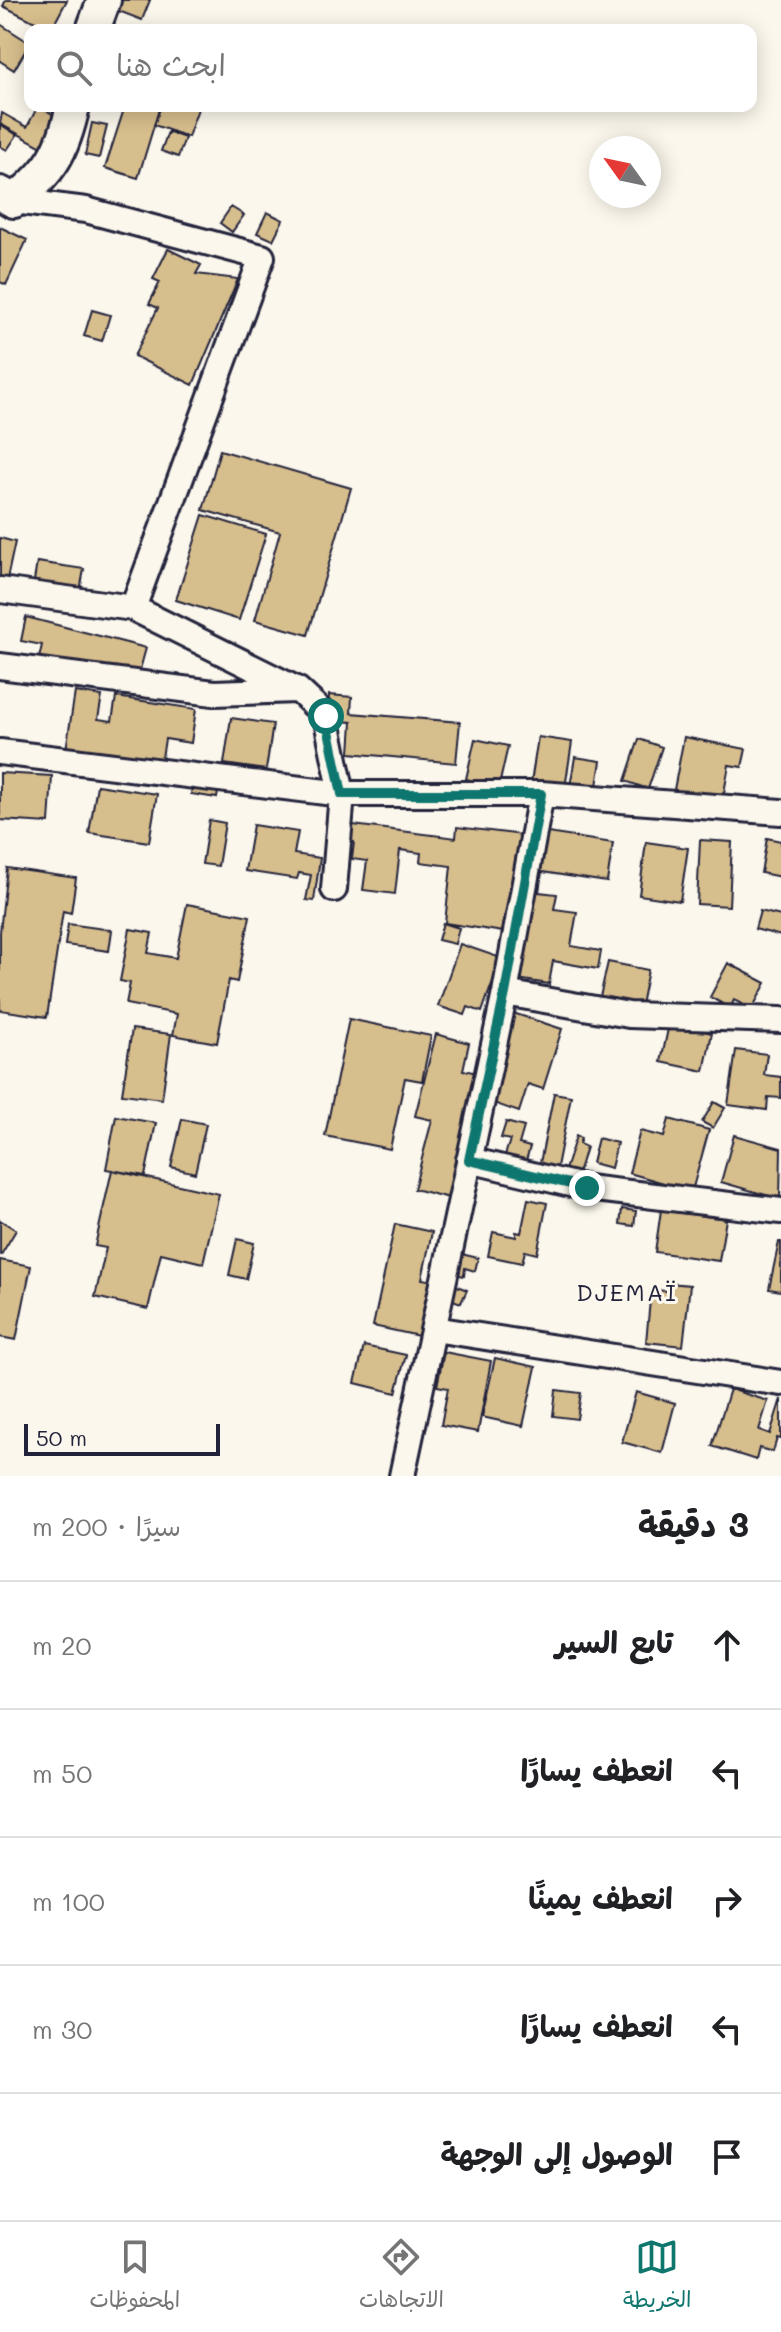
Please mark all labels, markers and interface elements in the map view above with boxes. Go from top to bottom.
search box [24,24,757,112]
text: ابحث هنا [116,44,226,84]
icon: search [52,46,96,90]
north arrow [589,136,661,208]
route start [308,698,344,734]
route end [569,1170,605,1206]
district label: DJEMAÏ [576,1276,678,1307]
scale bar [24,1420,220,1456]
text: 50 m [36,1423,87,1452]
text: 3 دقيقة [638,1501,749,1546]
text: سيرًا · 200 m [32,1509,181,1543]
text: تابع السير [555,1621,673,1661]
icon: ahead [705,1623,749,1667]
text: 20 m [32,1628,92,1662]
text: انعطف يسارًا [520,1749,673,1789]
icon: left [705,1751,749,1795]
text: 50 m [32,1756,92,1790]
text: انعطف يمينًا [528,1877,673,1917]
icon: right [705,1879,749,1923]
text: 100 m [32,1884,105,1918]
text: انعطف يسارًا [520,2005,673,2045]
icon: left [705,2007,749,2051]
text: 30 m [32,2012,92,2046]
text: الوصول إلى الوجهة [440,2133,673,2173]
icon: arrive [705,2135,749,2179]
tab: المحفوظات [89,2235,180,2319]
tab: الاتجاهات [359,2235,444,2319]
tab: الخريطة [623,2235,692,2319]

